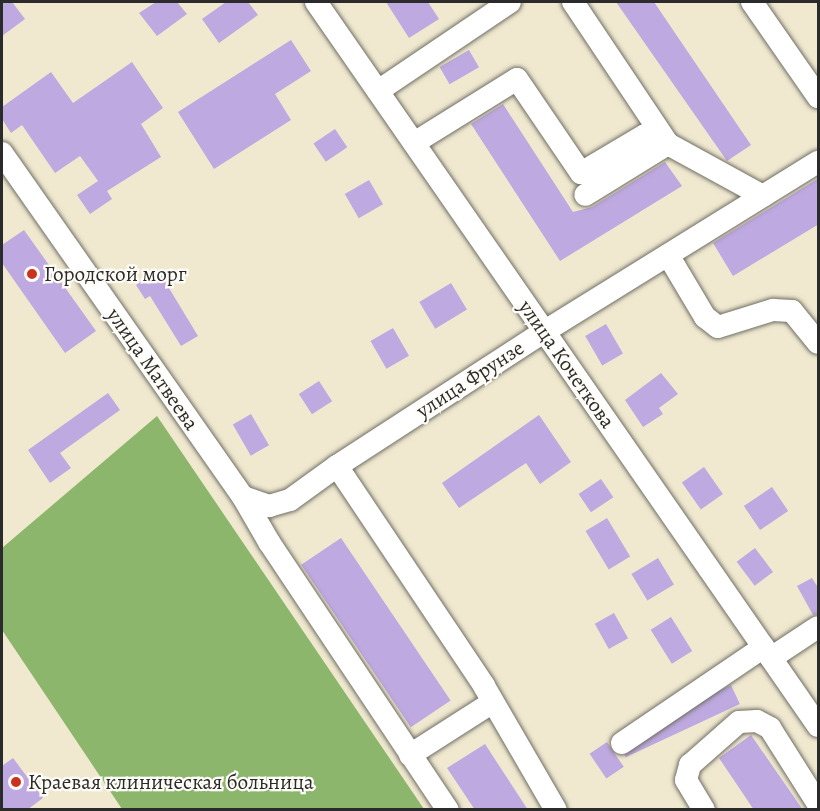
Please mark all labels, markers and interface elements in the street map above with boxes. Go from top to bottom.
place label: Городской морг [44,261,187,287]
marker: Городской морг [25,267,39,281]
street label: улица Кочеткова [513,295,621,433]
street label: улица Матвеева [102,303,204,435]
street label: улица Фрунзе [411,335,529,423]
place label: Краевая клиническая больница [28,769,314,795]
marker: Краевая клиническая больница [9,775,23,789]

